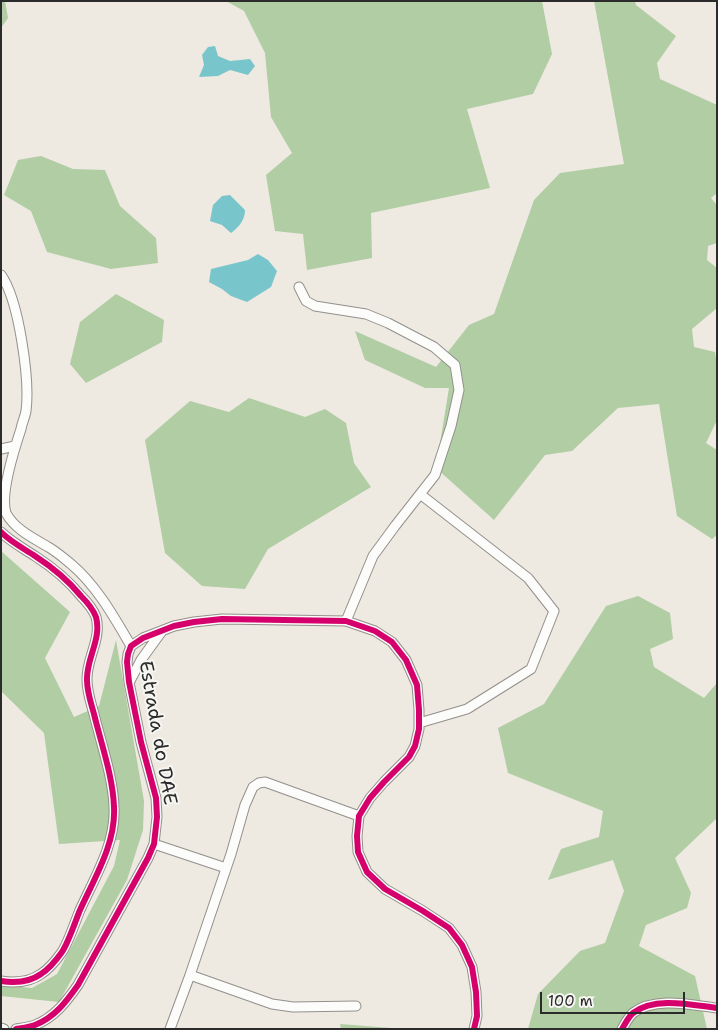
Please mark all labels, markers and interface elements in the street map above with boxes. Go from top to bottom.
street label: Estrada do DAE [133,659,181,807]
scale bar [543,982,688,1014]
text: 100 m [548,991,593,1011]

